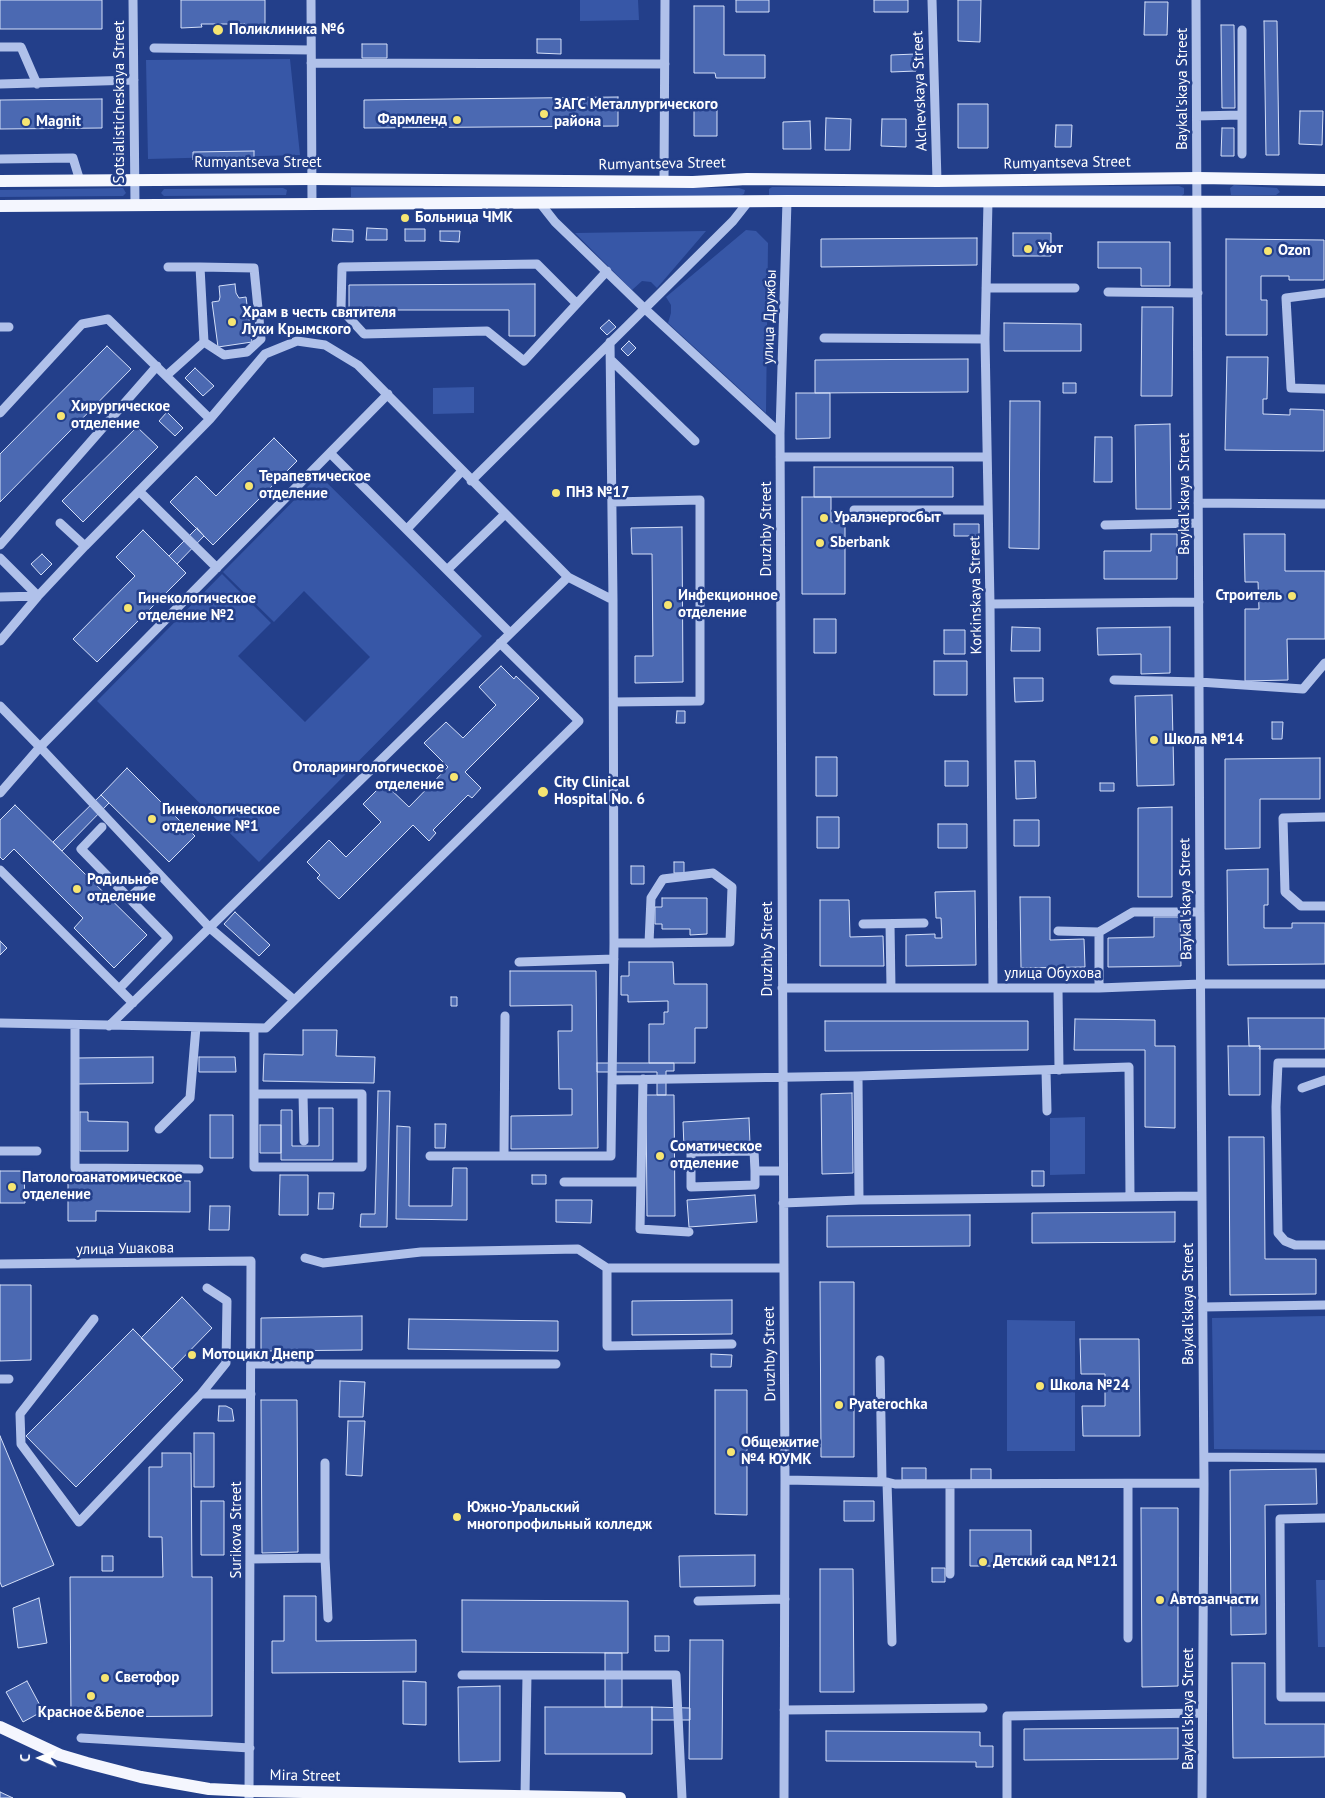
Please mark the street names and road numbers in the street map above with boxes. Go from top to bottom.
street label: Sotsialisticheskaya Street [111,21,129,183]
street label: Baykal'skaya Street [1174,28,1192,150]
street label: Alchevskaya Street [909,31,931,151]
street label: Rumyantseva Street [1003,153,1131,173]
street label: Rumyantseva Street [194,154,322,172]
street label: Rumyantseva Street [598,154,726,174]
street label: улица Дружбы [759,269,781,365]
street label: Baykal'skaya Street [1176,433,1194,555]
street label: Druzhby Street [758,481,776,577]
street label: Korkinskaya Street [966,536,986,654]
street label: Baykal'skaya Street [1176,838,1196,960]
street label: Druzhby Street [759,901,777,997]
street label: улица Обухова [1004,965,1102,983]
street label: улица Ушакова [76,1239,174,1259]
street label: Baykal'skaya Street [1180,1243,1198,1365]
street label: Druzhby Street [760,1306,780,1402]
street label: Surikova Street [228,1481,246,1579]
street label: Baykal'skaya Street [1180,1648,1198,1770]
street label: Mira Street [269,1766,341,1786]

